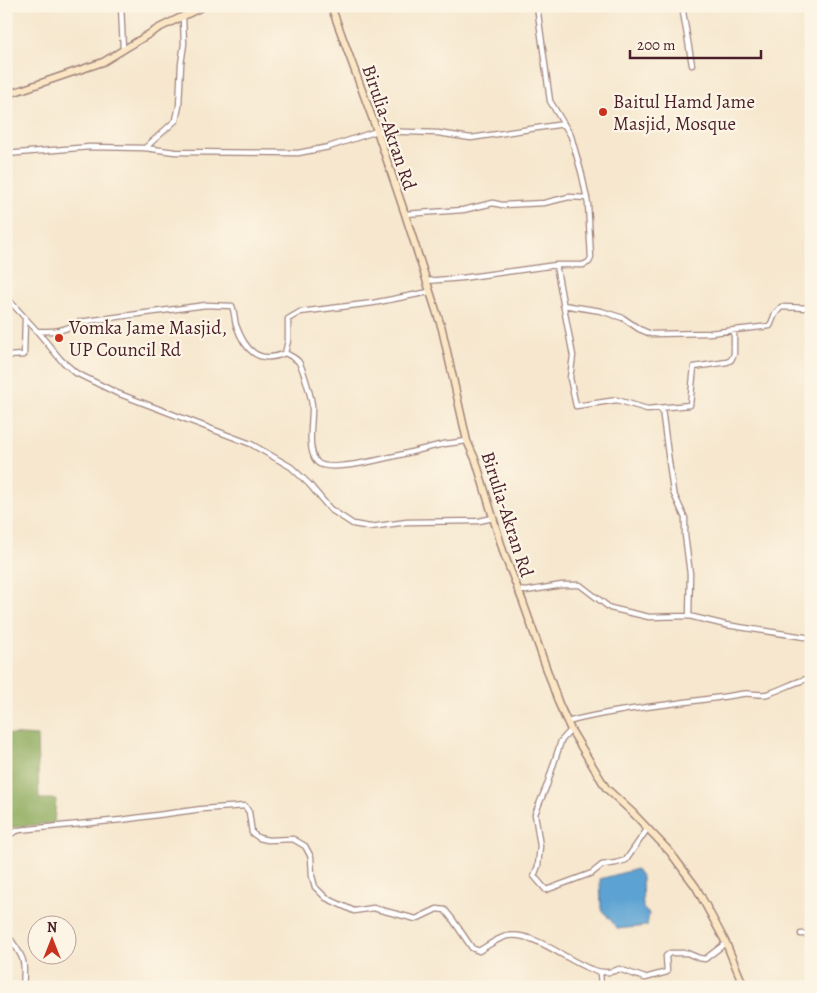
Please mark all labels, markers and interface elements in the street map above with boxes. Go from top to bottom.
scale bar [630,28,761,60]
text: 200 m [637,35,676,55]
street label: Birulia-Akran Rd [355,61,423,194]
place label: Baitul Hamd Jame Masjid, Mosque [613,89,755,137]
marker: Baitul Hamd Jame Masjid, Mosque [597,106,609,118]
place label: Vomka Jame Masjid, UP Council Rd [68,315,227,363]
marker: Vomka Jame Masjid, UP Council Rd [53,332,65,344]
street label: Birulia-Akran Rd [474,448,540,581]
north arrow [28,916,78,966]
text: N [47,918,57,937]

